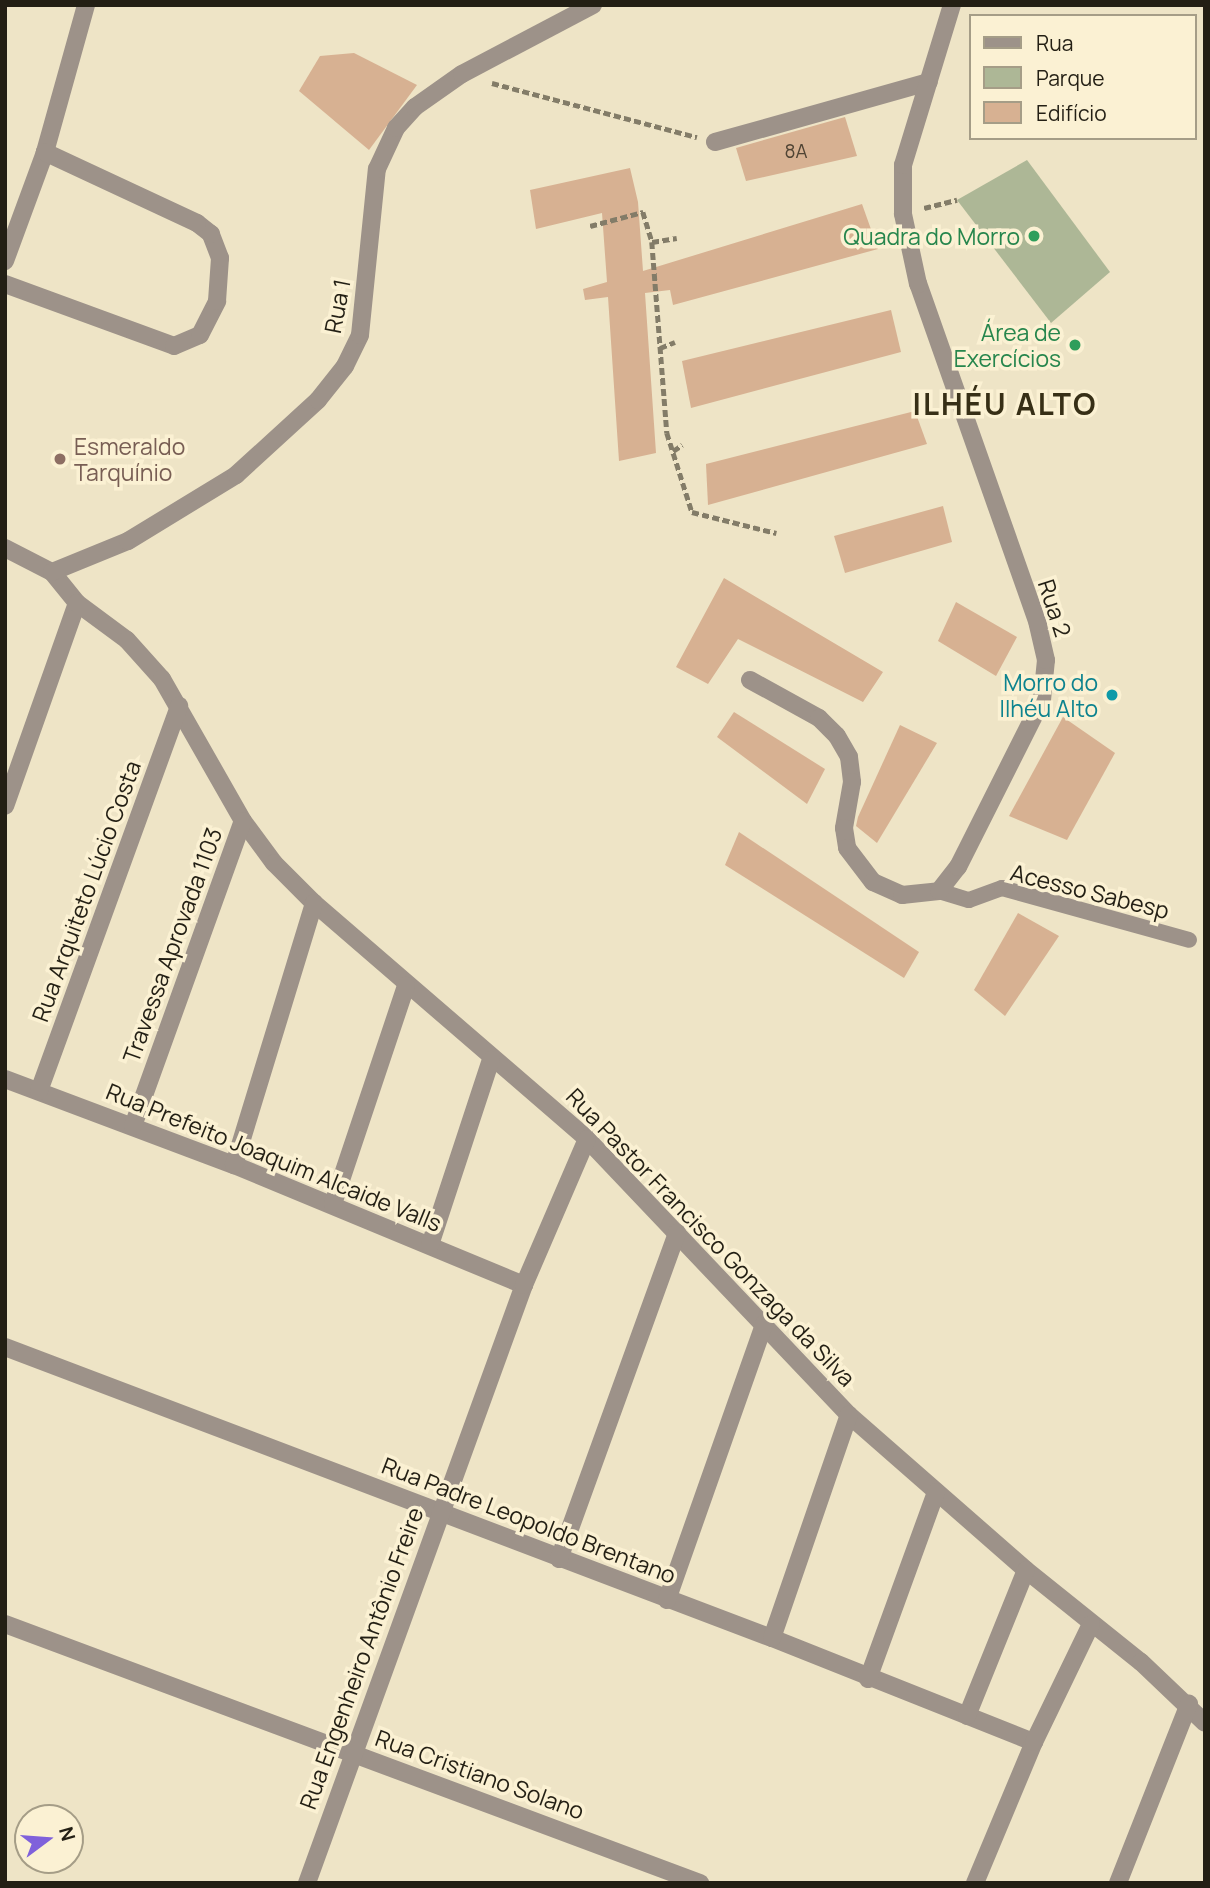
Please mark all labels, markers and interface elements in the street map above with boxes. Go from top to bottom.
legend [968,14,1196,140]
text: Rua [1036,29,1073,57]
text: Parque [1036,64,1105,92]
text: Edifício [1036,99,1107,127]
house number: 8A [784,141,808,163]
place label: Quadra do Morro [843,222,1020,250]
marker: Quadra do Morro [1026,228,1042,244]
street label: Rua 1 [318,277,356,335]
place label: Área de Exercícios [954,318,1061,372]
marker: Área de Exercícios [1067,337,1083,353]
district label: ILHÉU ALTO [914,386,1096,422]
place label: Esmeraldo Tarquínio [74,432,185,486]
marker: Esmeraldo Tarquínio [52,451,68,467]
street label: Rua 2 [1033,576,1077,640]
place label: Morro do Ilhéu Alto [1000,668,1098,722]
marker: Morro do Ilhéu Alto [1104,687,1120,703]
street label: Rua Arquiteto Lúcio Costa [26,757,146,1025]
street label: Travessa Aprovada 1103 [117,824,227,1066]
street label: Acesso Sabesp [1008,858,1172,924]
street label: Rua Prefeito Joaquim Alcaide Valls [102,1077,446,1237]
street label: Rua Pastor Francisco Gonzaga da Silva [561,1082,861,1392]
street label: Rua Padre Leopoldo Brentano [378,1451,680,1589]
street label: Rua Engenheiro Antônio Freire [293,1503,429,1813]
street label: Rua Cristiano Solano [372,1723,588,1825]
north arrow [14,1804,84,1874]
text: N [53,1824,82,1844]

